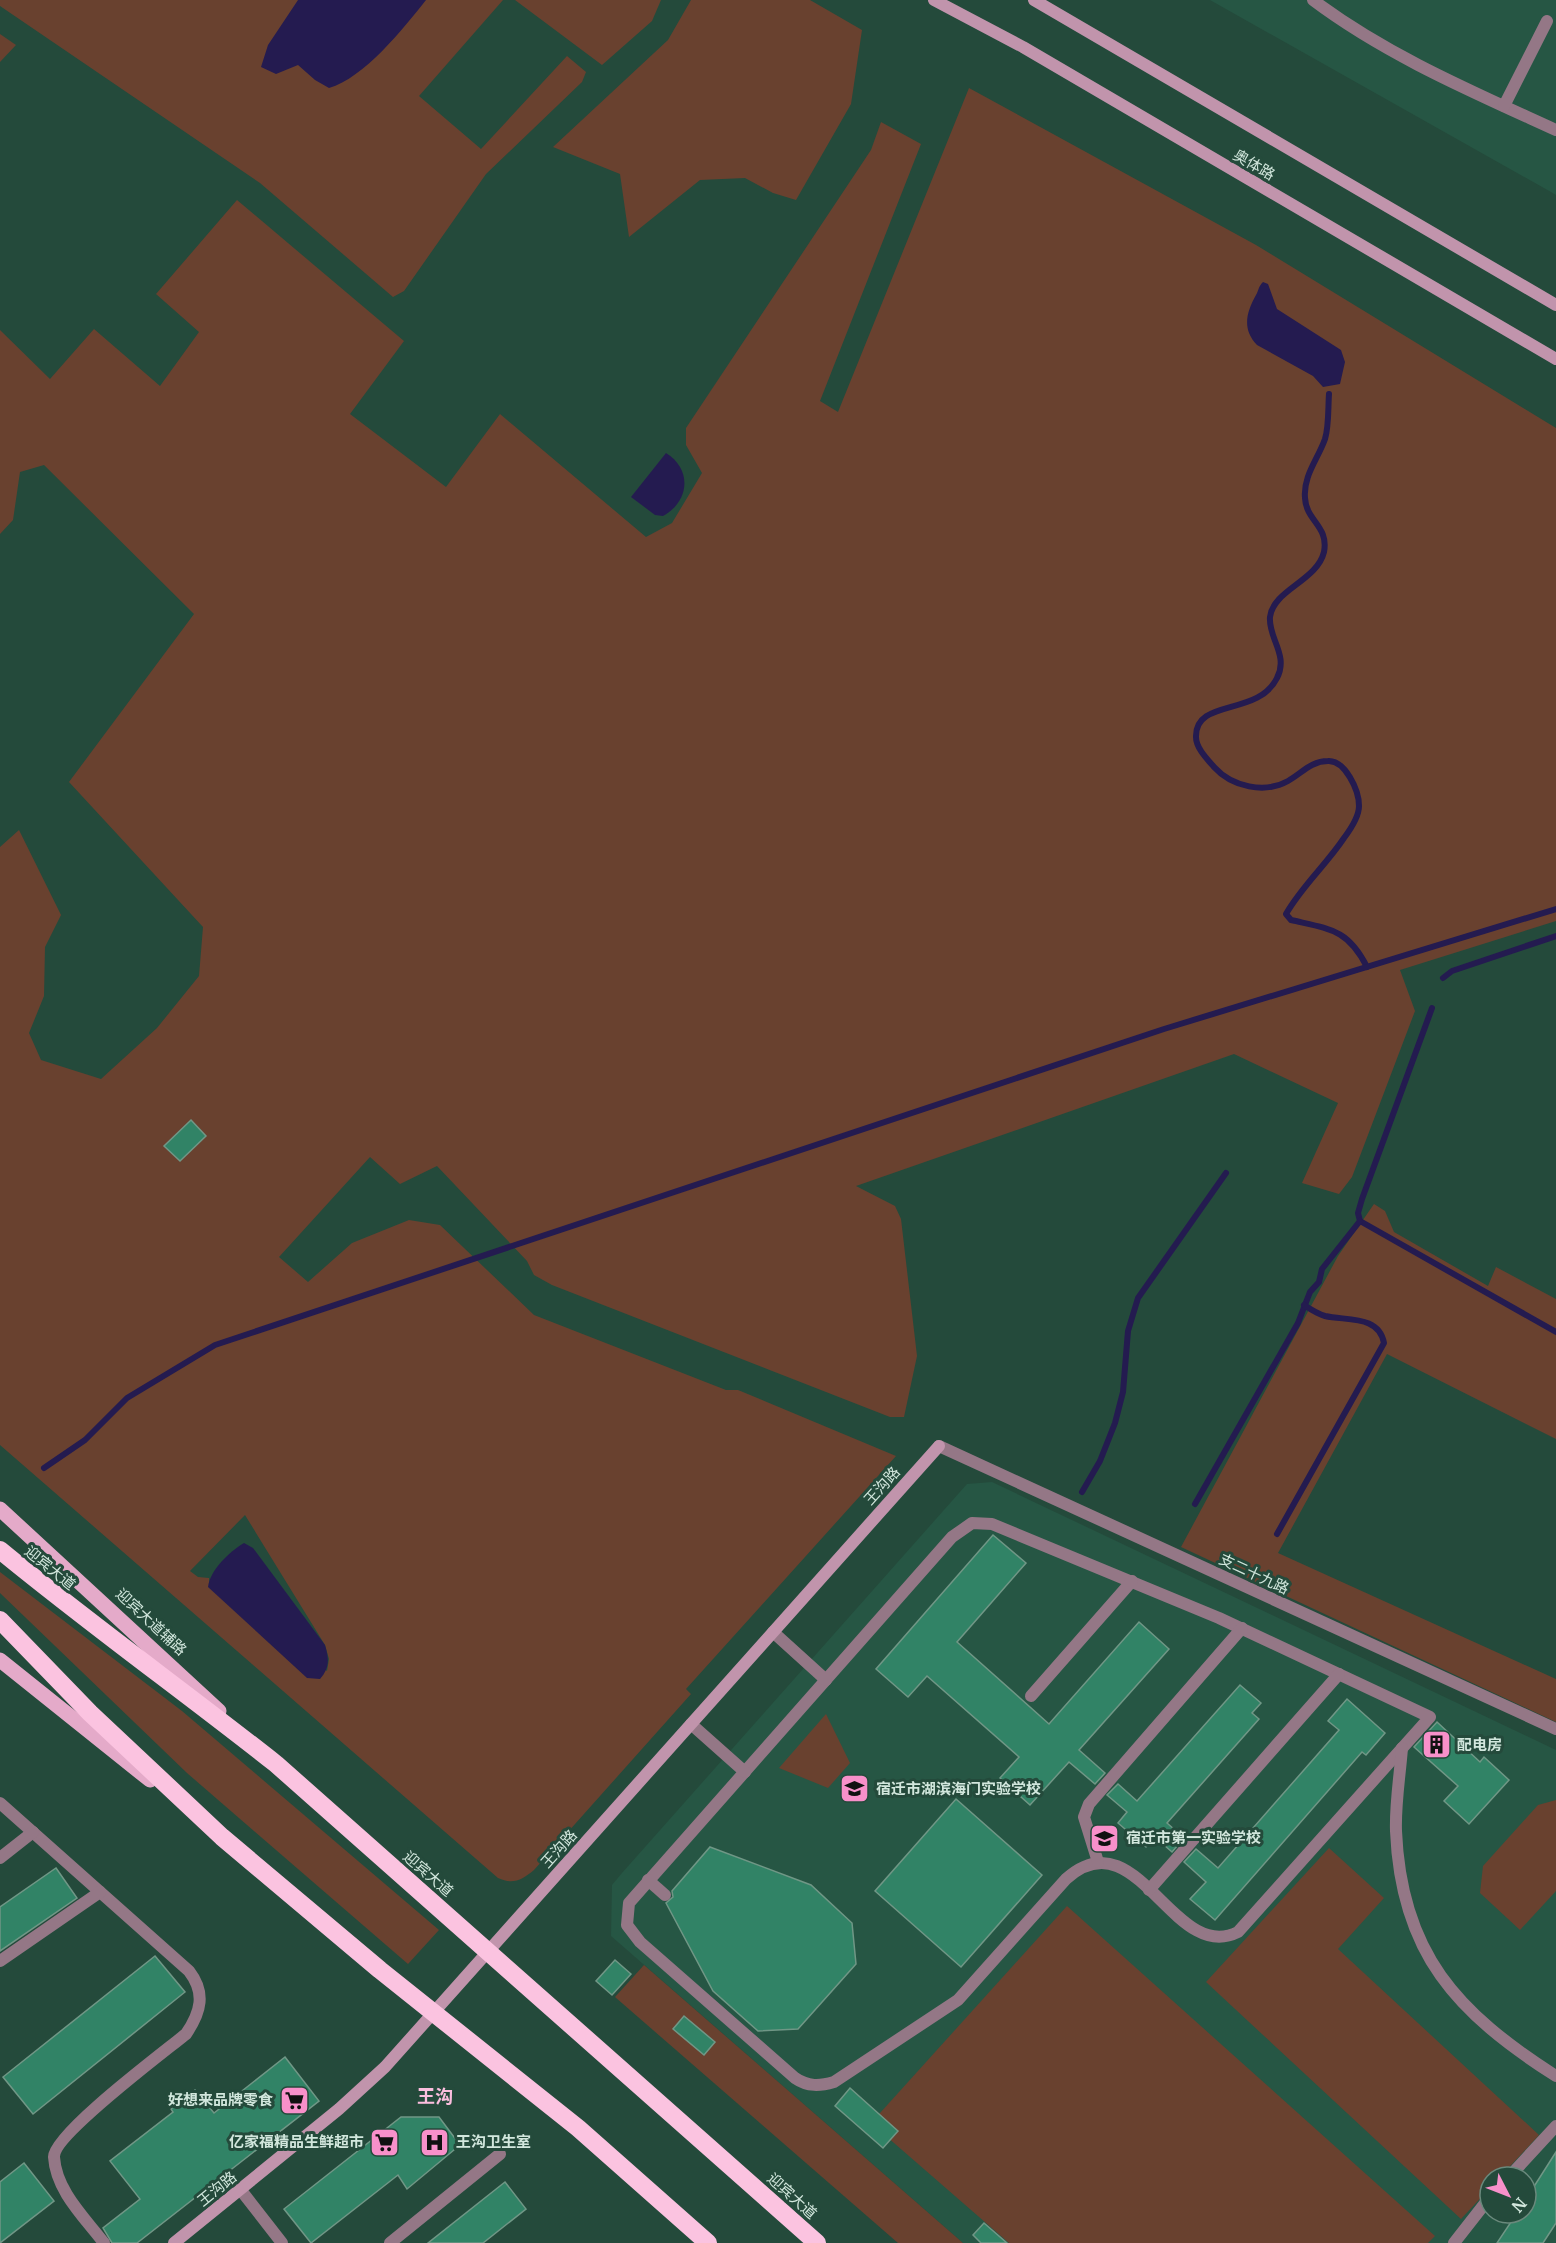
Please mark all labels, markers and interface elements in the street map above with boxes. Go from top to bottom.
street label: 奥体路 [1230,145,1278,184]
street label: 王沟路 [860,1463,904,1509]
street label: 迎宾大道 [21,1541,80,1594]
street label: 支二十九路 [1216,1549,1292,1598]
street label: 迎宾大道辅路 [112,1584,191,1659]
building icon: 配电房 [1420,1729,1452,1761]
place label: 配电房 [1457,1735,1502,1754]
school or university icon: 宿迁市湖滨海门实验学校 [839,1773,871,1805]
place label: 宿迁市湖滨海门实验学校 [876,1779,1041,1798]
school or university icon: 宿迁市第一实验学校 [1089,1822,1121,1854]
street label: 王沟路 [537,1826,581,1872]
place label: 宿迁市第一实验学校 [1126,1828,1261,1847]
street label: 迎宾大道 [399,1847,457,1900]
supermarket icon: 好想来品牌零食 [278,2084,310,2116]
district label: 王沟 [417,2085,453,2108]
place label: 好想来品牌零食 [168,2090,273,2109]
supermarket icon: 亿家福精品生鲜超市 [369,2126,401,2158]
hospital icon: 王沟卫生室 [419,2126,451,2158]
place label: 亿家福精品生鲜超市 [229,2132,364,2151]
place label: 王沟卫生室 [456,2132,531,2151]
north arrow [1478,2165,1538,2225]
street label: 王沟路 [193,2167,240,2210]
street label: 迎宾大道 [764,2168,821,2223]
text: N [1507,2194,1531,2217]

